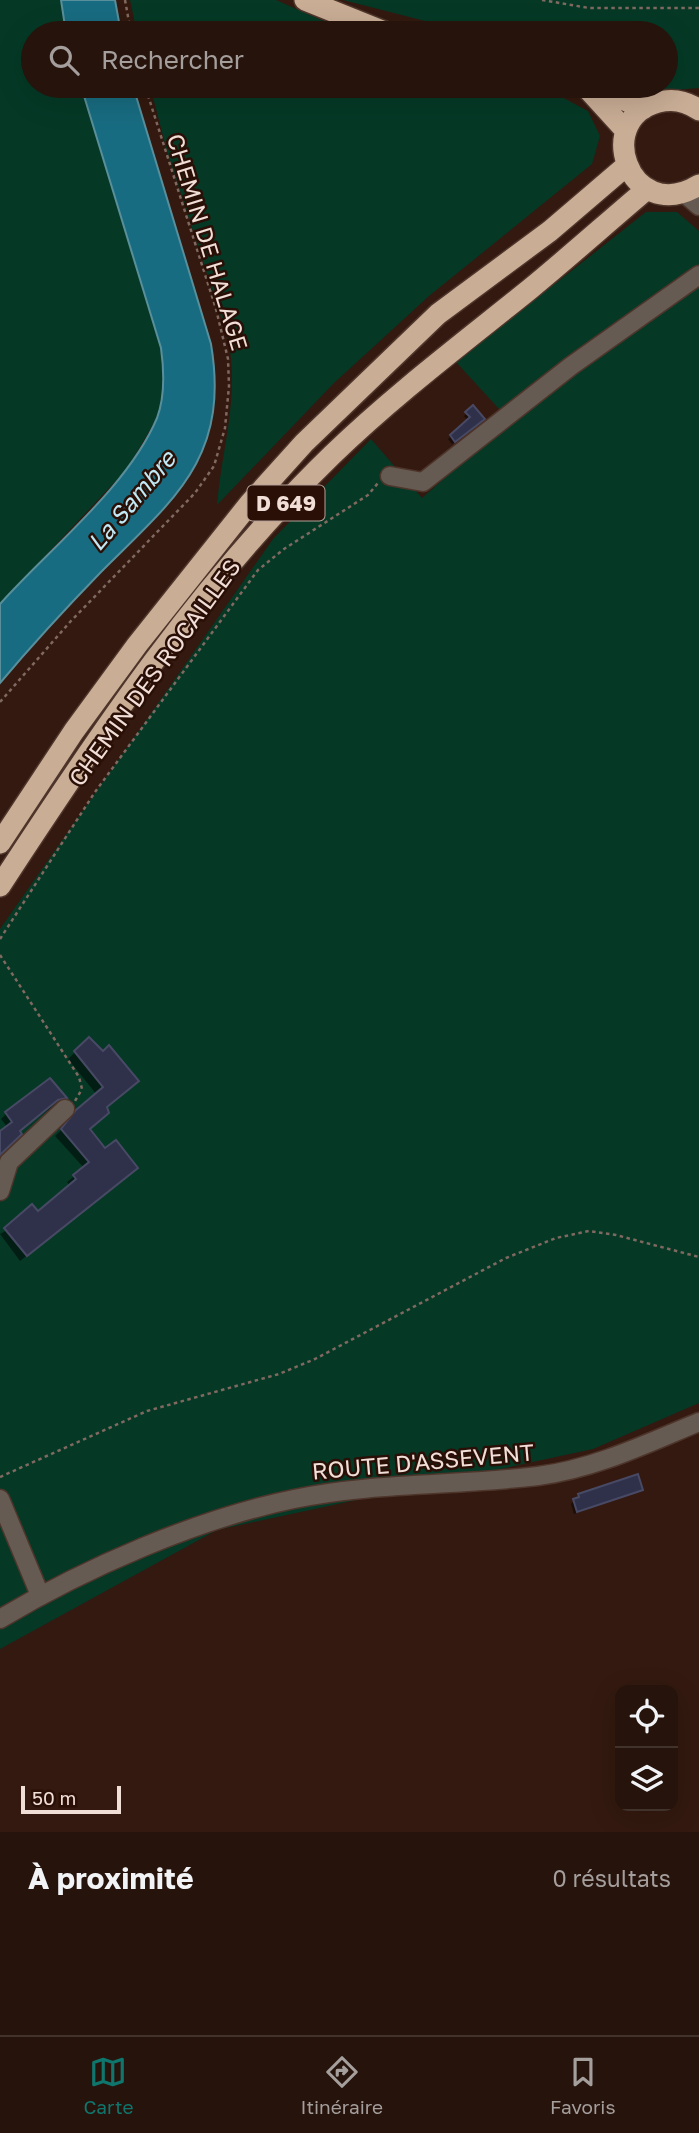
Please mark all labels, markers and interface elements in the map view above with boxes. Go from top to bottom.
search box [21,21,678,98]
icon: search [45,41,83,79]
text: Rechercher [101,44,244,75]
street label: CHEMIN DE HALAGE [162,130,254,354]
water label: La Sambre [81,443,182,556]
road number: D 649 [247,486,324,520]
street label: CHEMIN DES ROCAILLES [62,553,246,791]
street label: ROUTE D'ASSEVENT [311,1437,535,1485]
map controls [615,1685,678,1811]
button: locate [615,1685,678,1748]
button: layers [615,1748,678,1811]
scale bar [21,1783,121,1815]
text: 50 m [32,1786,76,1809]
text: À proximité [28,1860,194,1896]
text: 0 résultats [553,1864,671,1892]
tab: Carte [83,2053,134,2118]
tab: Itinéraire [300,2053,383,2118]
tab: Favoris [550,2053,616,2118]

